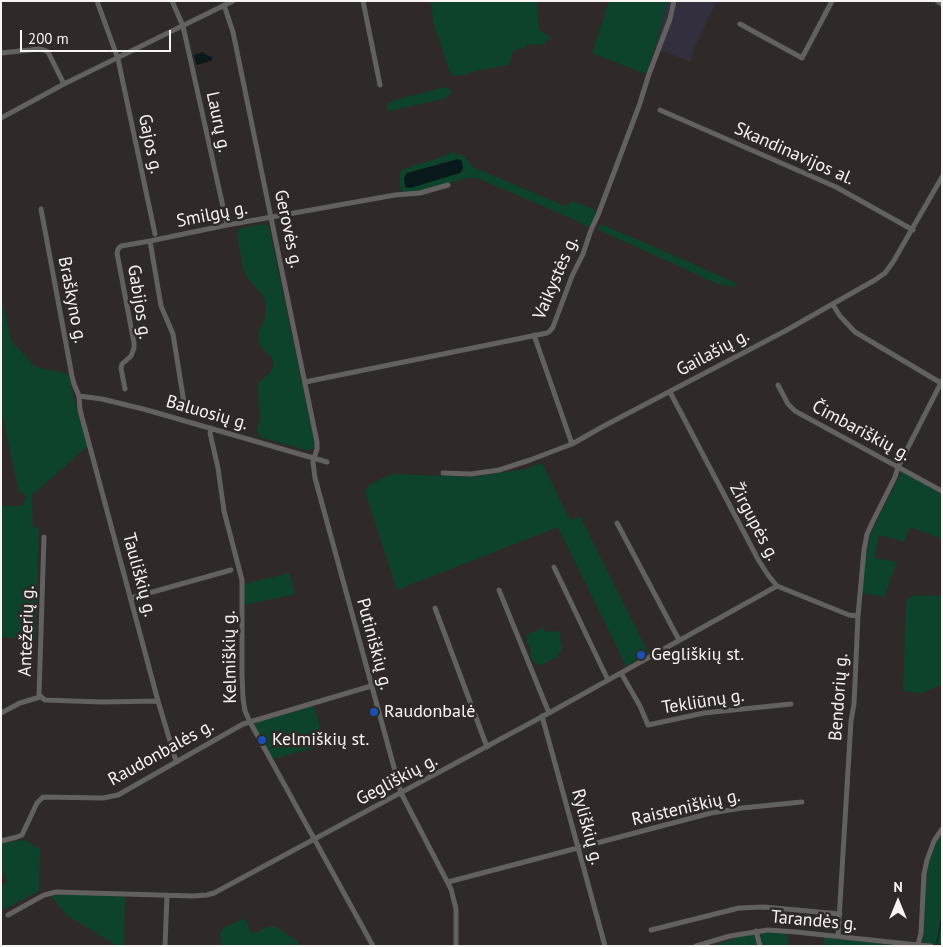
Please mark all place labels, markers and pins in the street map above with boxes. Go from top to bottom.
place label: Gegliškių st. [651,644,744,666]
marker: Gegliškių st. [635,649,647,661]
place label: Raudonbalė [384,701,475,723]
marker: Raudonbalė [368,706,380,718]
place label: Kelmiškių st. [272,729,369,751]
marker: Kelmiškių st. [256,734,268,746]

